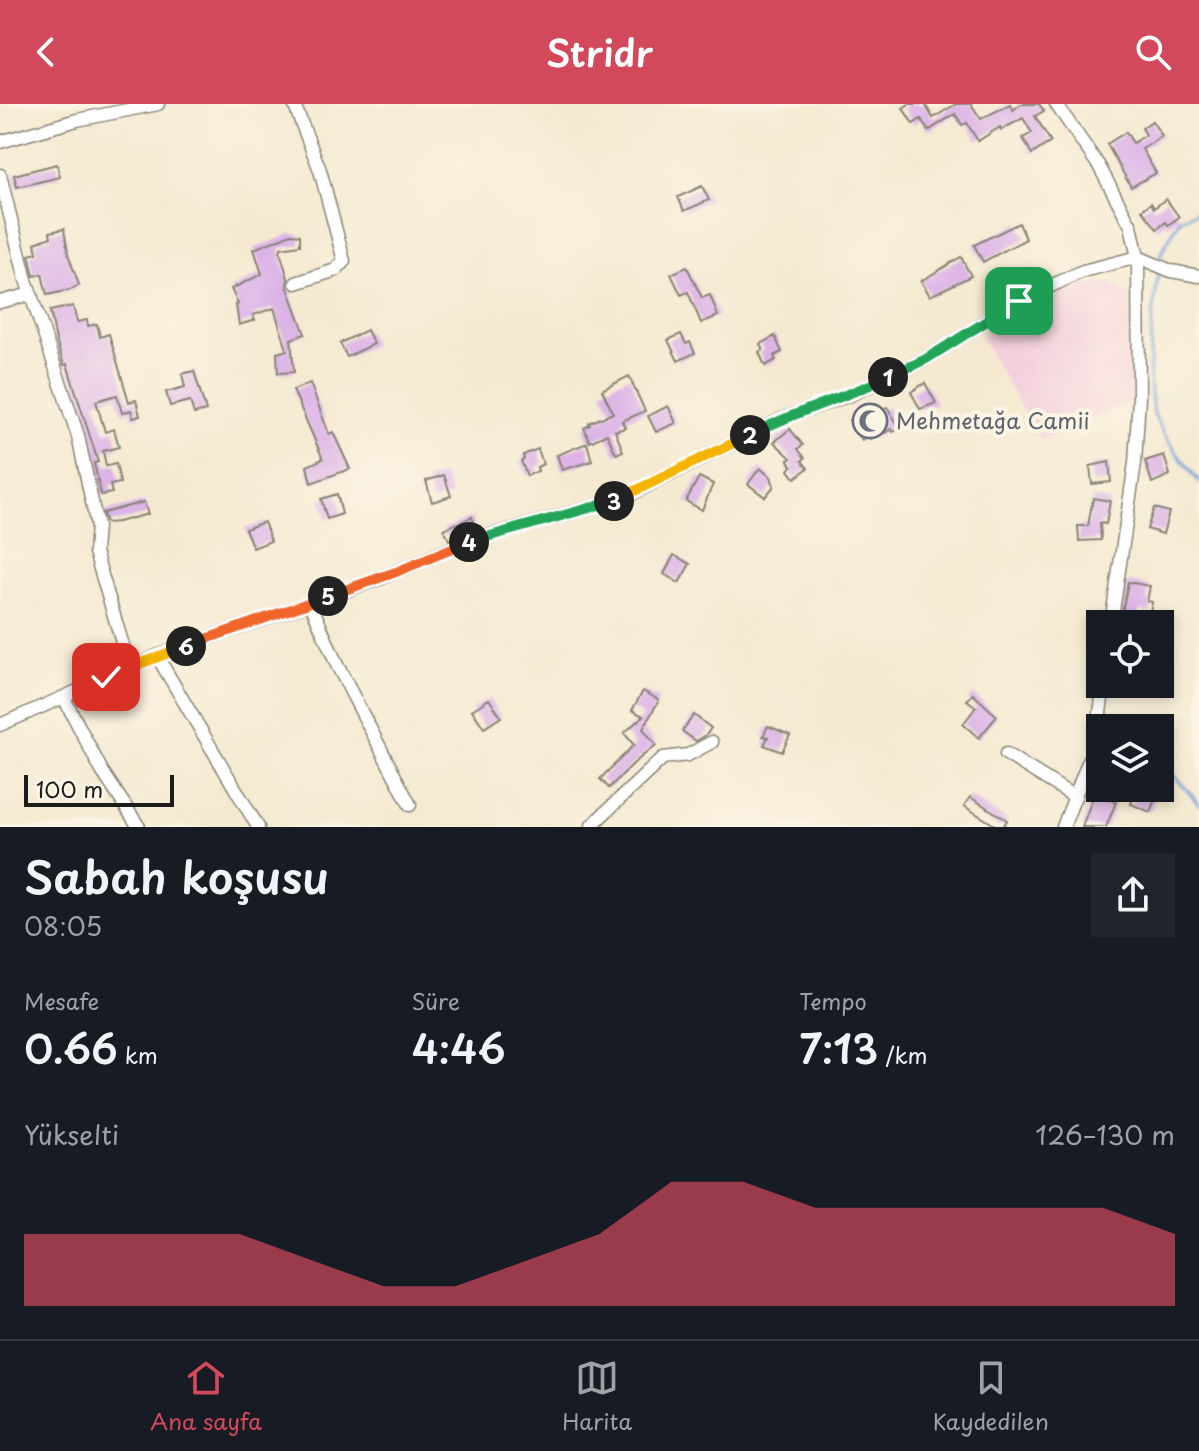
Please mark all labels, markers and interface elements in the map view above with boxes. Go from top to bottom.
text: Stridr [546,25,653,79]
icon: back [24,30,68,74]
icon: search [1131,30,1175,74]
pin [985,267,1053,335]
icon: arrive [997,279,1041,323]
pin: 1 [868,357,908,397]
text: 1 [883,360,893,393]
mosque icon: Mehmetağa Camii [851,402,889,440]
place label: Mehmetağa Camii [896,403,1090,436]
pin: 2 [730,415,770,455]
text: 2 [742,418,758,451]
pin: 3 [594,481,634,521]
text: 3 [607,484,621,517]
pin: 4 [449,522,489,562]
text: 4 [462,525,476,558]
pin: 5 [308,576,348,616]
text: 5 [321,579,335,612]
map controls [1086,610,1174,802]
button: locate [1086,610,1174,698]
pin: 6 [166,626,206,666]
text: 6 [178,629,194,662]
pin [72,643,140,711]
icon: check [84,655,128,699]
button: layers [1086,714,1174,802]
scale bar [24,771,174,807]
text: 100 m [36,772,103,805]
text: Sabah koşusu [24,843,329,909]
button: share [1091,853,1175,937]
text: 08:05 [24,906,102,945]
text: Mesafe [24,984,99,1017]
text: Süre [412,984,460,1017]
text: Tempo [799,984,867,1017]
text: 0.66 [24,1017,118,1078]
text: 4:46 [412,1017,506,1078]
text: 7:13 [799,1017,878,1078]
text: km [118,1038,158,1071]
text: /km [878,1038,928,1071]
text: Yükselti [24,1115,119,1154]
text: 126–130 m [1035,1115,1175,1154]
tab: Ana sayfa [150,1356,262,1437]
tab: Harita [562,1356,632,1437]
tab: Kaydedilen [933,1356,1049,1437]

